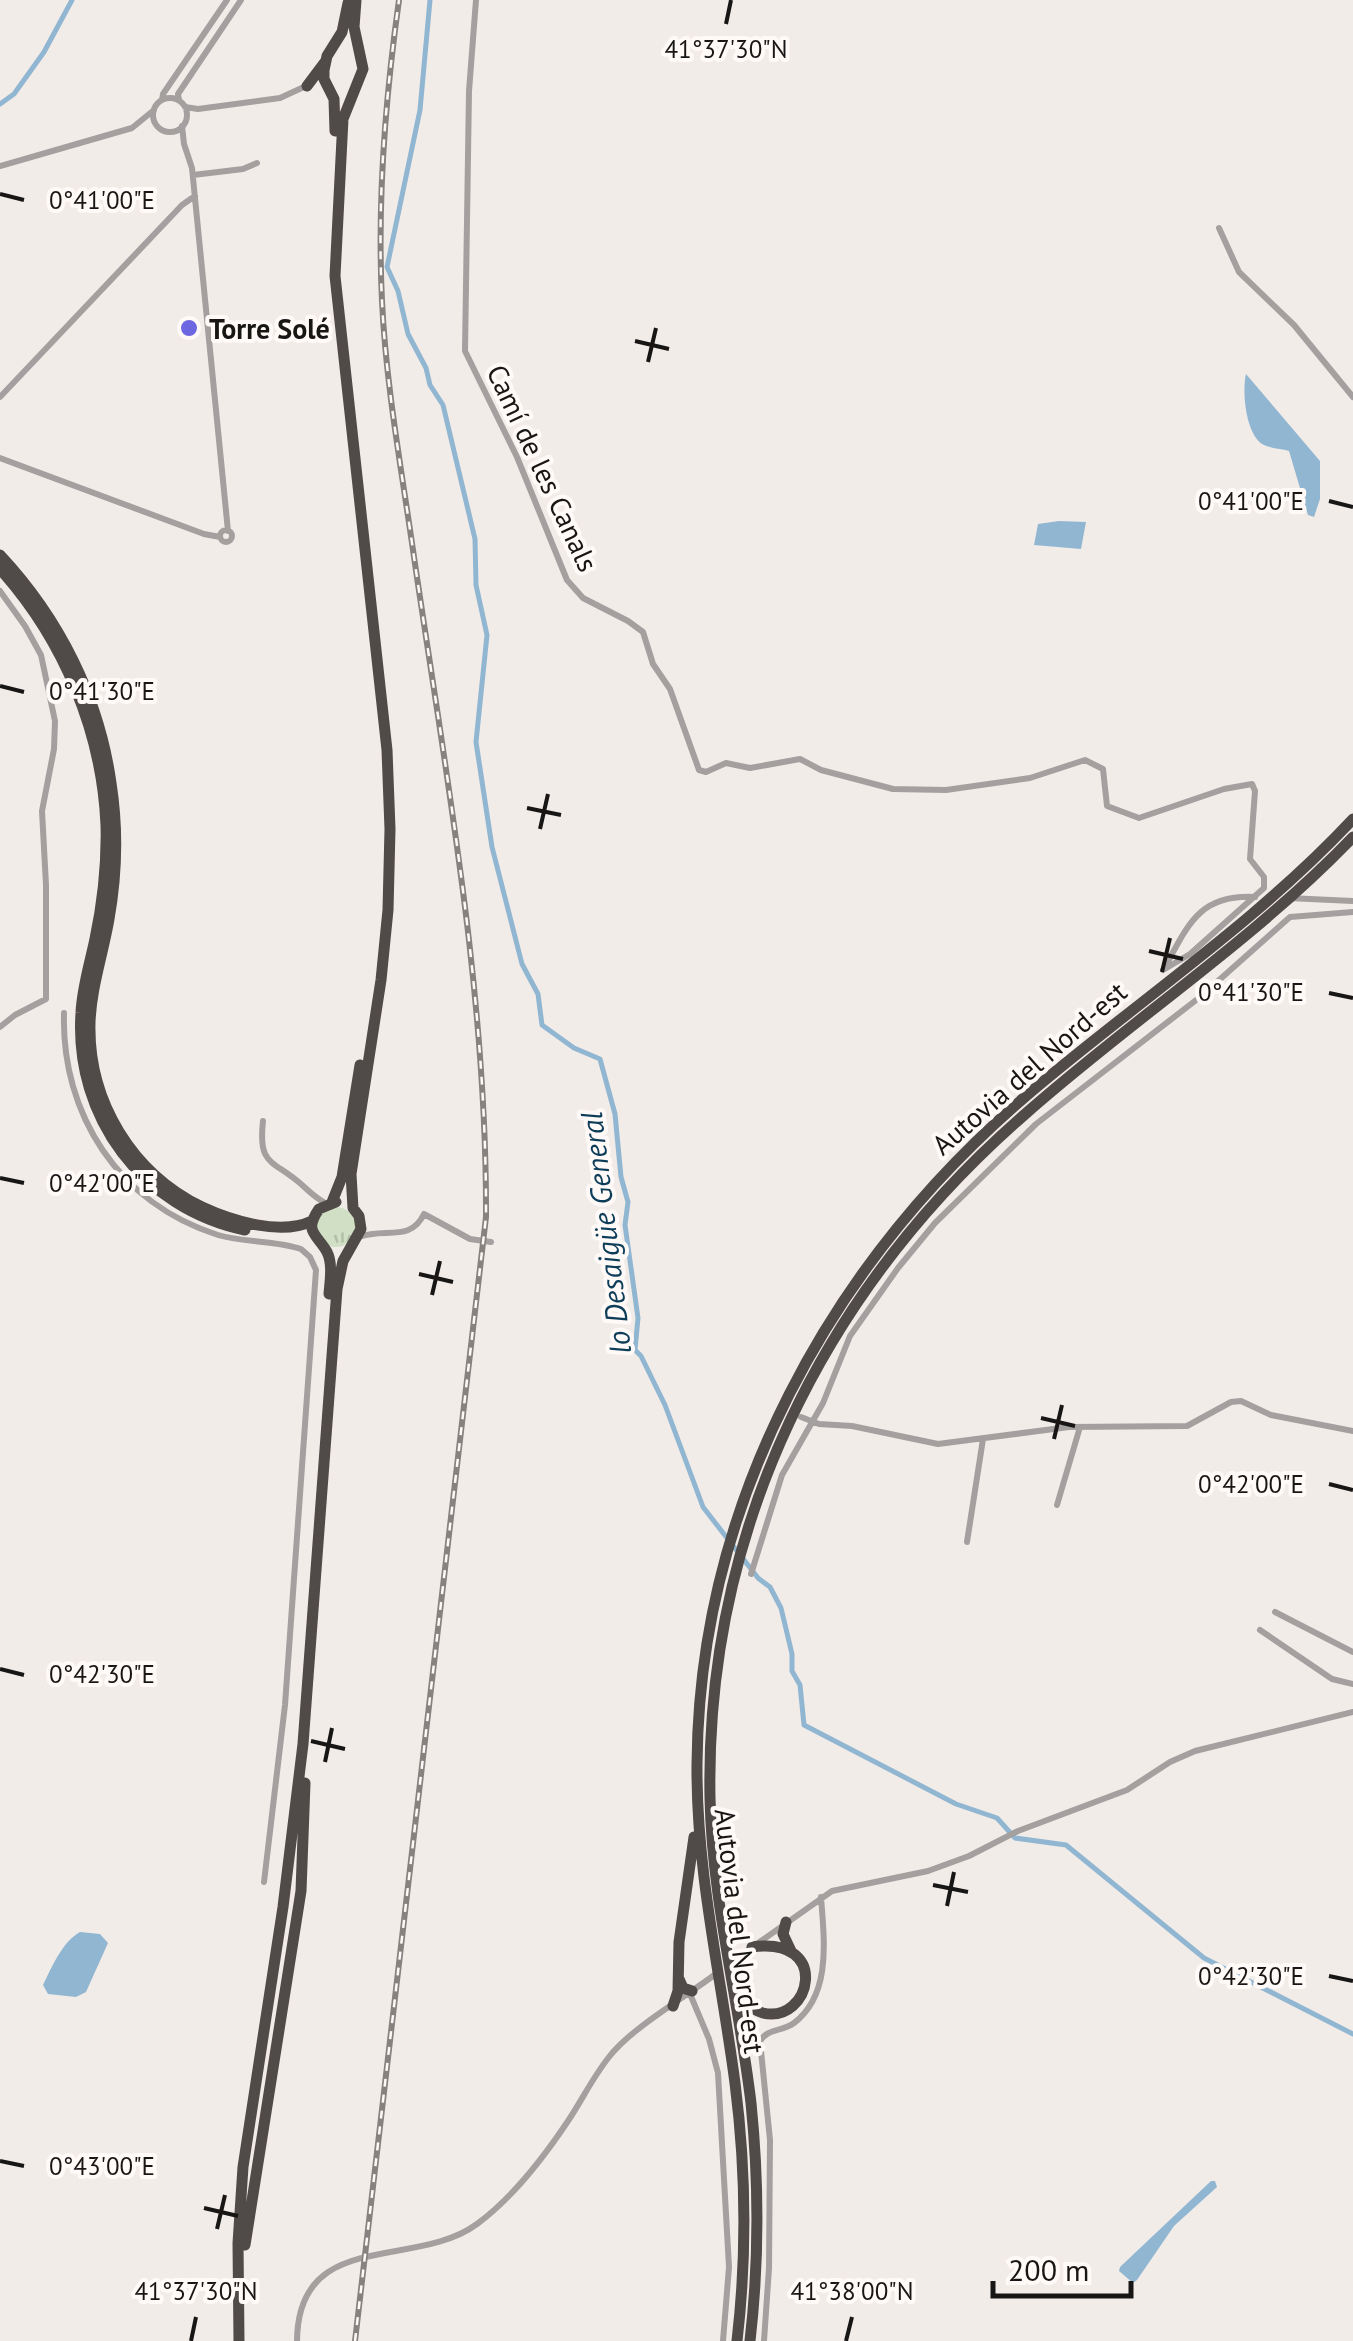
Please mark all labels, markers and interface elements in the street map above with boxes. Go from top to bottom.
text: 41°37'30"N [664,33,788,65]
text: 0°41'00"E [49,184,155,216]
place label: Torre Solé [209,310,330,347]
marker: Torre Solé [178,317,200,339]
street label: Camí de les Canals [479,359,607,577]
text: 0°41'00"E [1198,485,1304,517]
text: 0°41'30"E [49,675,155,707]
street label: Autovia del Nord-est [924,973,1135,1163]
text: 0°41'30"E [1198,976,1304,1008]
water label: lo Desaigüe General [571,1110,639,1356]
text: 0°42'00"E [49,1167,155,1199]
text: 0°42'00"E [1198,1468,1304,1500]
text: 0°42'30"E [49,1658,155,1690]
street label: Autovia del Nord-est [707,1806,773,2056]
text: 0°42'30"E [1198,1960,1304,1992]
text: 0°43'00"E [49,2150,155,2182]
scale bar [993,2236,1130,2298]
text: 200 m [1008,2250,1089,2289]
text: 41°37'30"N [134,2275,258,2307]
text: 41°38'00"N [790,2275,914,2307]

